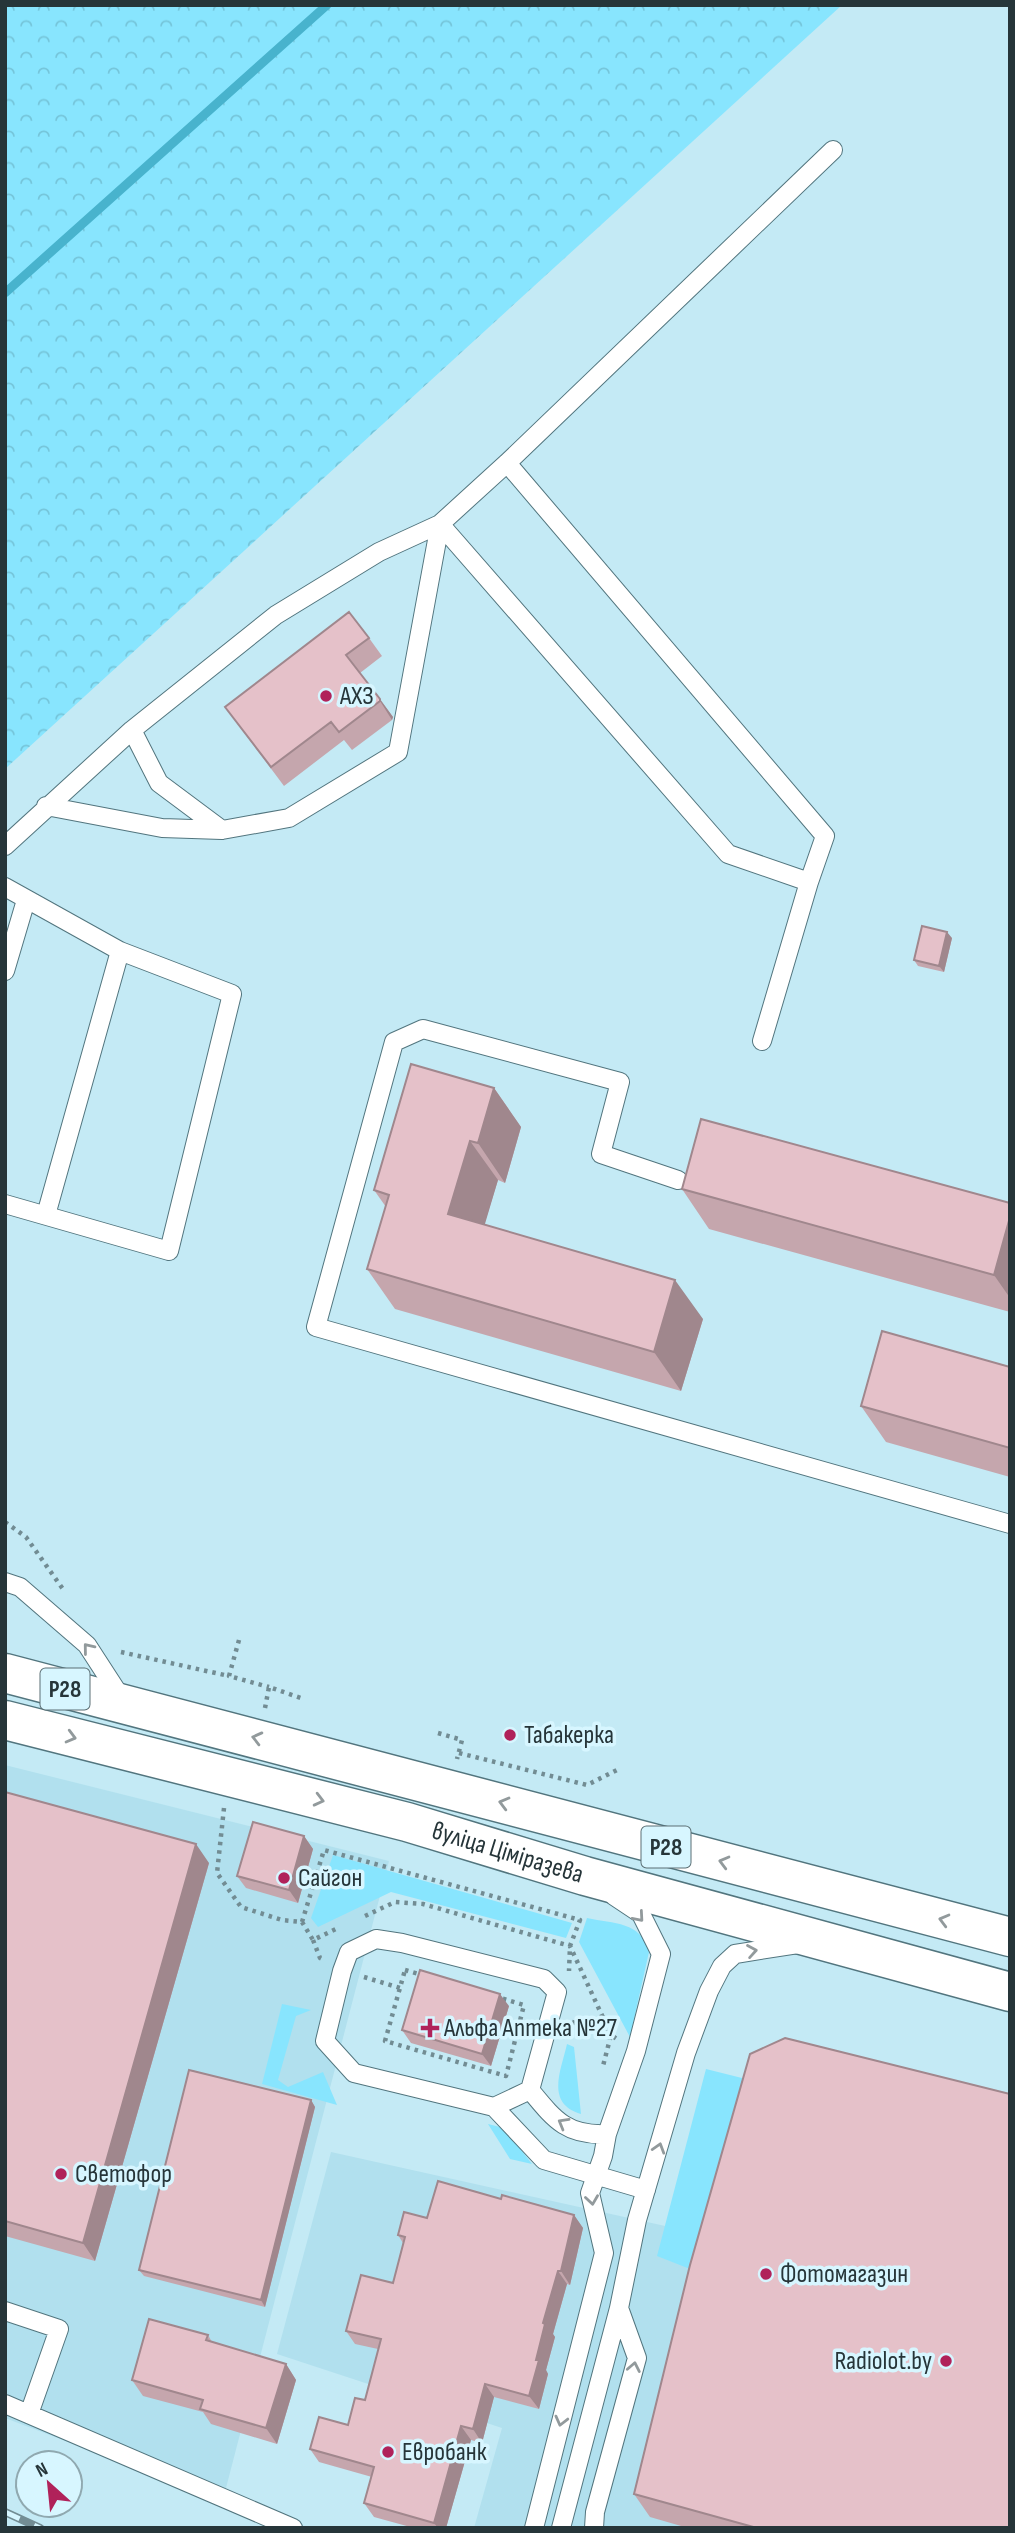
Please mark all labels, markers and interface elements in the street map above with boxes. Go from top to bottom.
place label: АХЗ [339,681,374,712]
marker: АХЗ [318,688,334,704]
one-way arrow [83,1644,96,1656]
road number: Р28 [41,1668,90,1709]
place label: Табакерка [524,1720,614,1751]
marker: Табакерка [502,1727,518,1743]
one-way arrow [65,1729,77,1743]
one-way arrow [251,1732,263,1746]
one-way arrow [313,1792,325,1807]
one-way arrow [498,1797,510,1812]
street label: вуліца Ціміразева [428,1815,587,1890]
road number: Р28 [642,1826,690,1868]
one-way arrow [718,1856,730,1870]
place label: Сайгон [298,1863,362,1894]
marker: Сайгон [276,1870,292,1886]
one-way arrow [631,1909,643,1922]
one-way arrow [938,1913,950,1928]
one-way arrow [746,1944,758,1959]
place label: Альфа Аптека №27 [443,2013,617,2044]
marker: Альфа Аптека №27 [422,2020,438,2036]
one-way arrow [557,2118,570,2131]
one-way arrow [650,2142,665,2154]
place label: Светофор [75,2159,172,2190]
marker: Светофор [53,2166,69,2182]
one-way arrow [585,2194,600,2206]
place label: Фотомагазин [780,2259,908,2290]
marker: Фотомагазин [758,2266,774,2282]
place label: Radiolot.by [834,2346,932,2377]
marker: Radiolot.by [938,2353,954,2369]
one-way arrow [625,2361,640,2373]
one-way arrow [555,2415,569,2427]
place label: Евробанк [402,2437,487,2468]
marker: Евробанк [380,2444,396,2460]
north arrow [14,2449,84,2519]
text: N [32,2458,52,2483]

